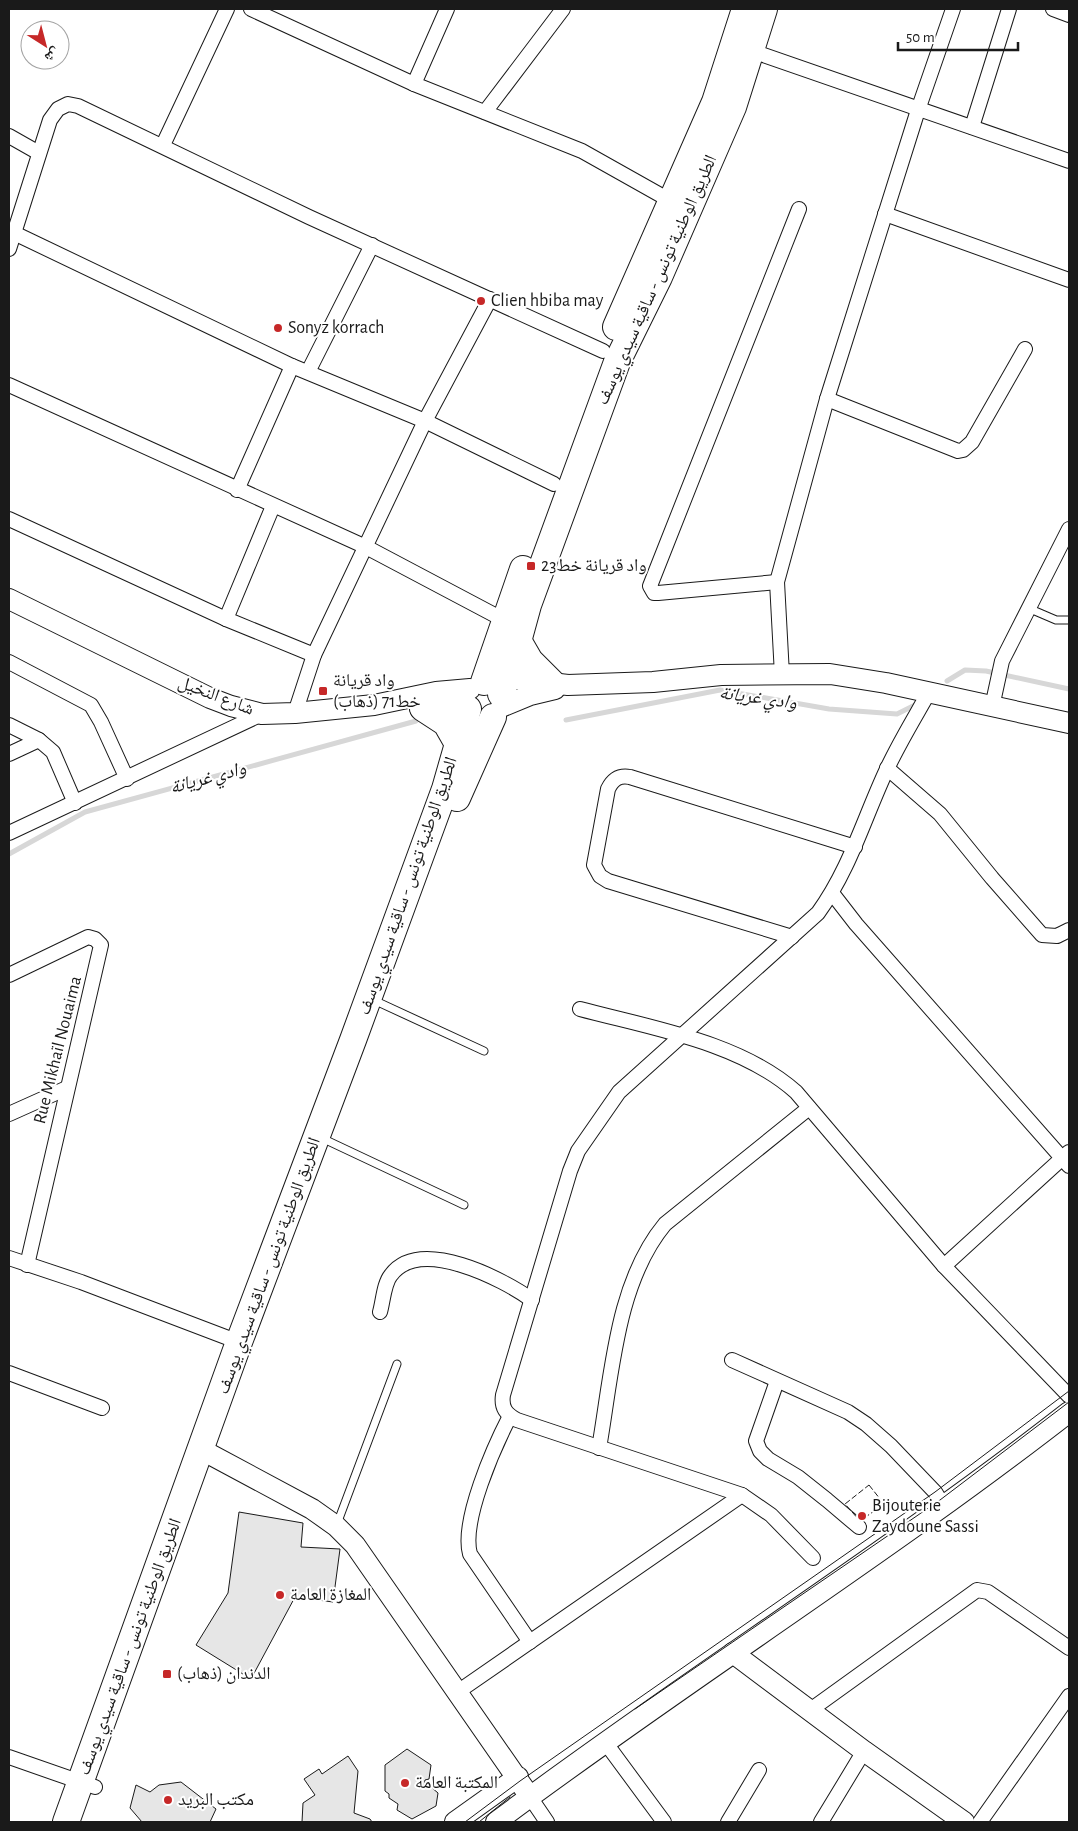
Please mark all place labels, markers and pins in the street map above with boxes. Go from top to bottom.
place label: Clien hbiba may [491,292,604,310]
marker: Clien hbiba may [475,295,487,307]
place label: Sonyz korrach [288,319,384,337]
marker: Sonyz korrach [272,322,284,334]
place label: واد قريانة خط23 [541,557,647,575]
marker: واد قريانة خط23 [525,560,537,572]
place label: واد قريانة خط71 (ذهاب) [333,672,421,712]
marker: واد قريانة خط71 (ذهاب) [317,685,329,697]
place label: Bijouterie Zaydoune Sassi [872,1497,979,1536]
marker: Bijouterie Zaydoune Sassi [856,1510,868,1522]
place label: المغازة العامة [290,1586,371,1604]
marker: المغازة العامة [274,1589,286,1601]
place label: الدندان (ذهاب) [177,1665,271,1684]
marker: الدندان (ذهاب) [161,1668,173,1680]
place label: المكتبة العامة [415,1774,498,1793]
marker: المكتبة العامة [399,1777,411,1789]
place label: مكتب البريد [178,1791,254,1810]
marker: مكتب البريد [162,1794,174,1806]

